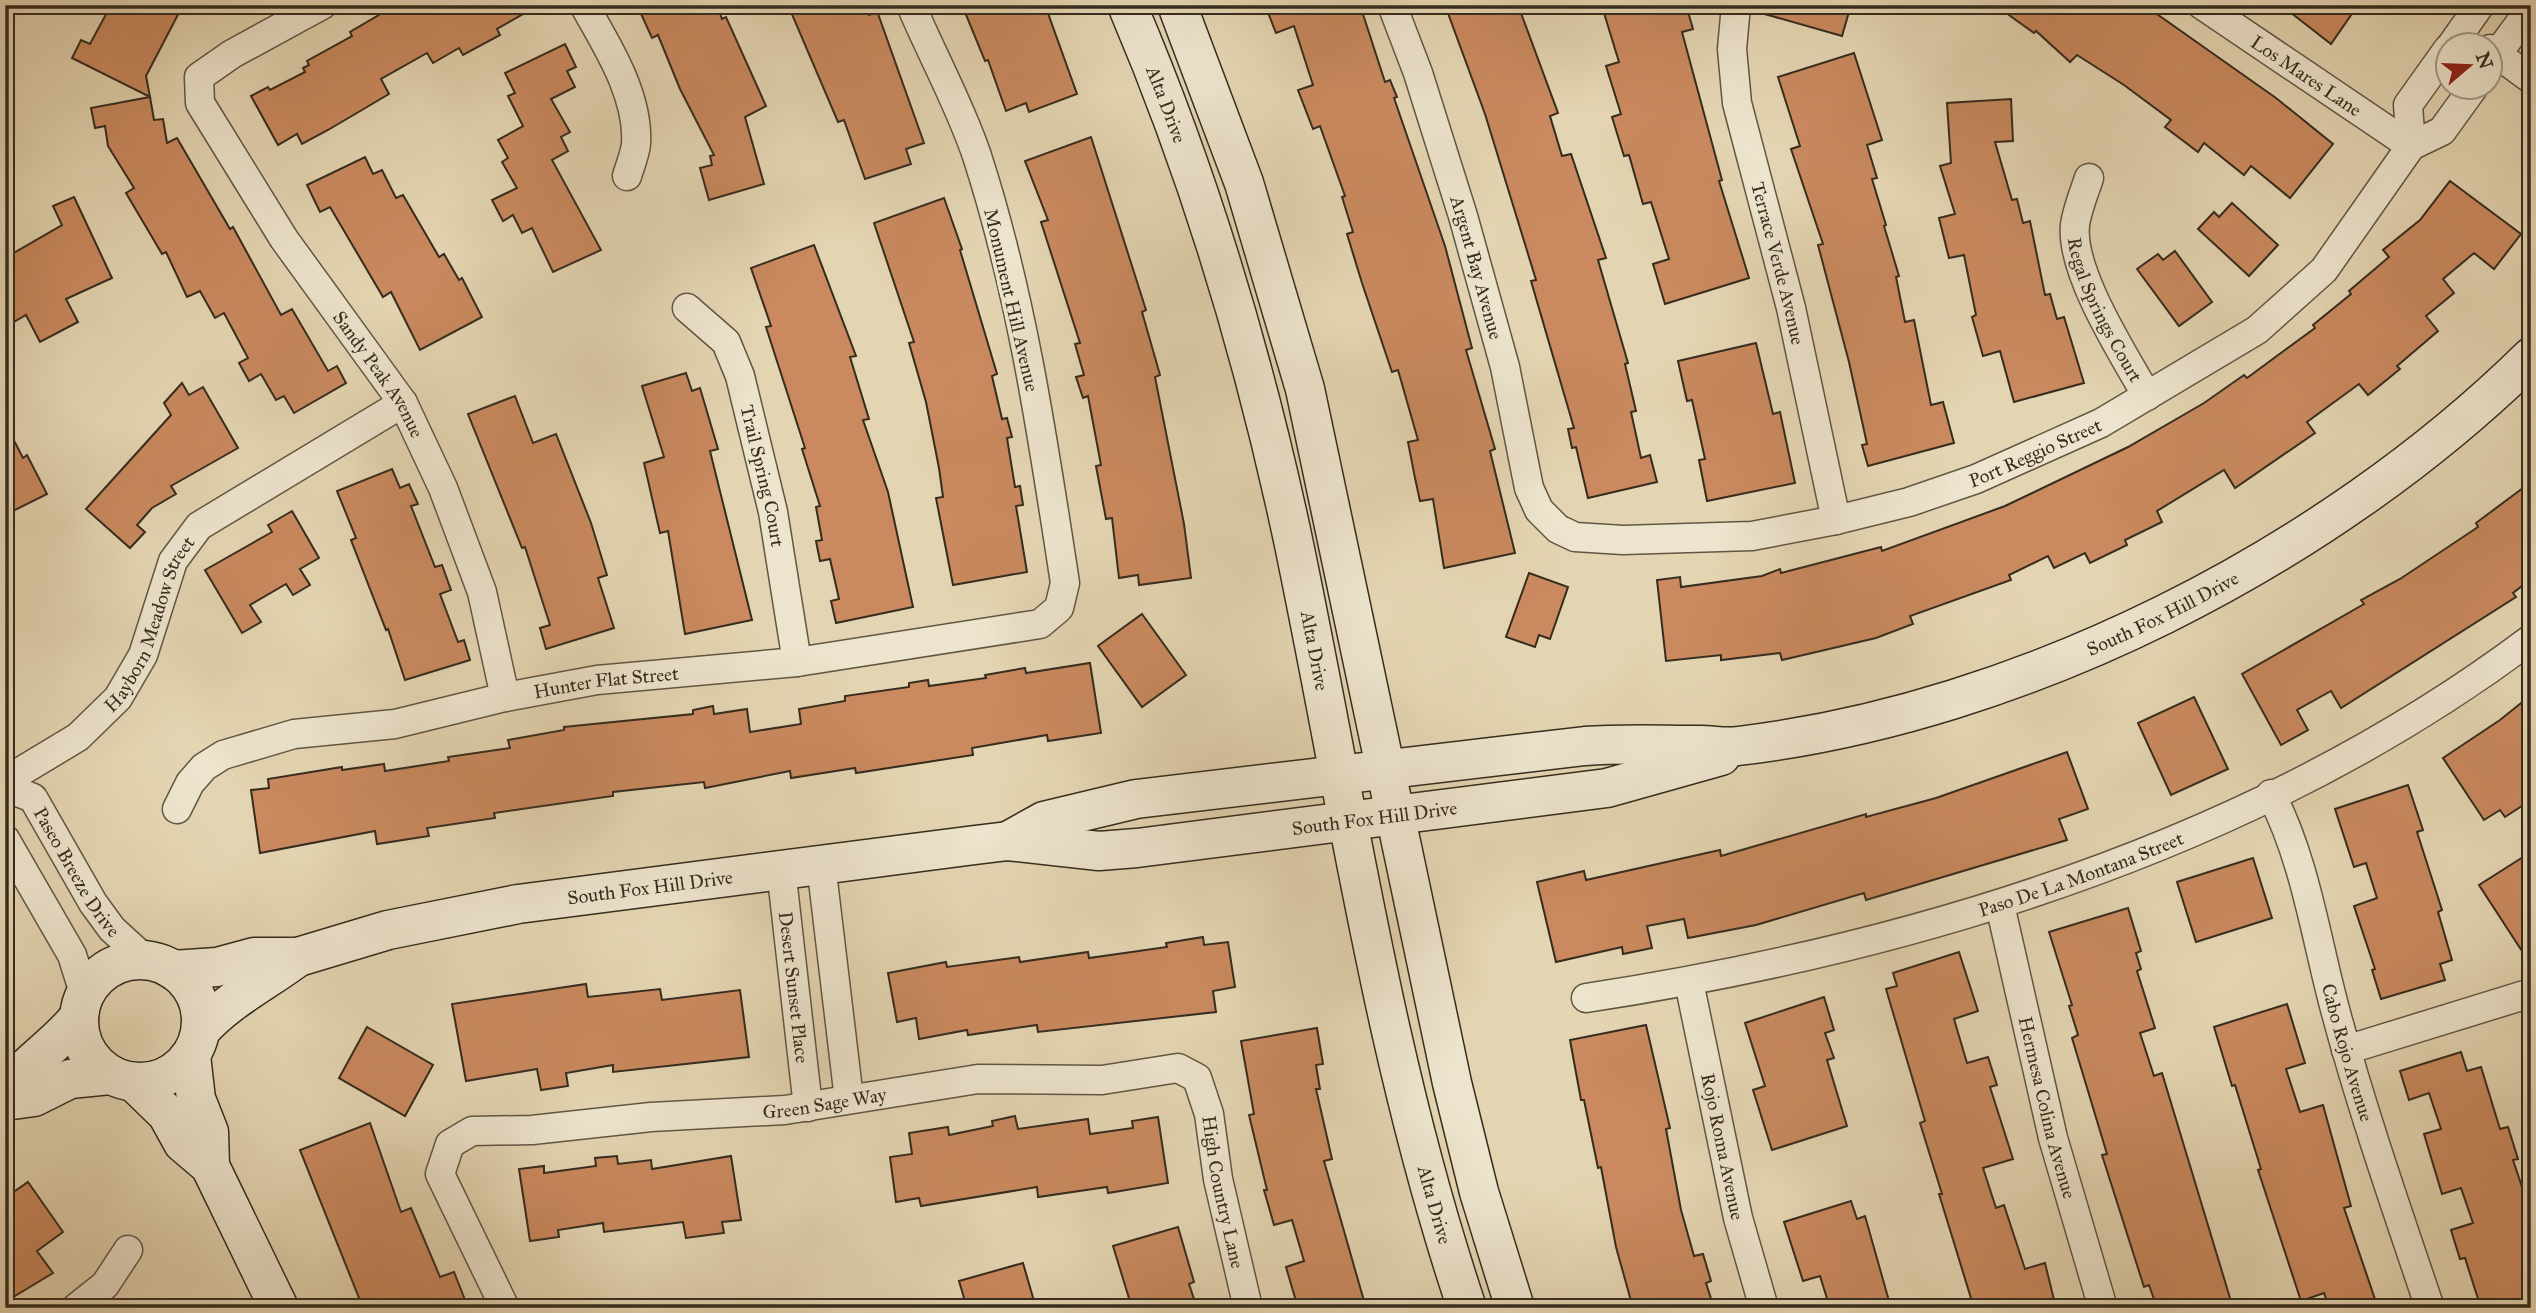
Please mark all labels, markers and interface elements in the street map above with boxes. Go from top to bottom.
street label: Los Mares Lane [2246,30,2366,121]
north arrow [2434,32,2504,102]
text: N [2471,49,2498,72]
street label: Alta Drive [1141,62,1191,146]
street label: Terrace Verde Avenue [1746,179,1810,347]
street label: Argent Bay Avenue [1445,192,1508,342]
street label: Monument Hill Avenue [979,206,1044,394]
street label: Regal Springs Court [2063,236,2148,386]
street label: Sandy Peak Avenue [328,307,429,442]
street label: Trail Spring Court [735,403,789,549]
street label: Port Reggio Street [1966,413,2106,493]
street label: Hayborn Meadow Street [100,531,200,717]
street label: South Fox Hill Drive [2083,566,2243,661]
street label: Alta Drive [1296,608,1334,693]
street label: Hunter Flat Street [532,662,680,703]
street label: South Fox Hill Drive [1291,796,1459,840]
street label: Paseo Breeze Drive [29,803,124,942]
street label: Paso De La Montana Street [1976,827,2187,922]
street label: South Fox Hill Drive [566,865,734,910]
street label: Desert Sunset Place [774,910,814,1065]
street label: Cabo Rojo Avenue [2317,981,2378,1124]
street label: Hermesa Colina Avenue [2014,1014,2081,1201]
street label: Rojo Roma Avenue [1696,1071,1749,1222]
street label: Green Sage Way [762,1083,889,1123]
street label: High Country Lane [1197,1114,1249,1271]
street label: Alta Drive [1412,1162,1457,1247]

